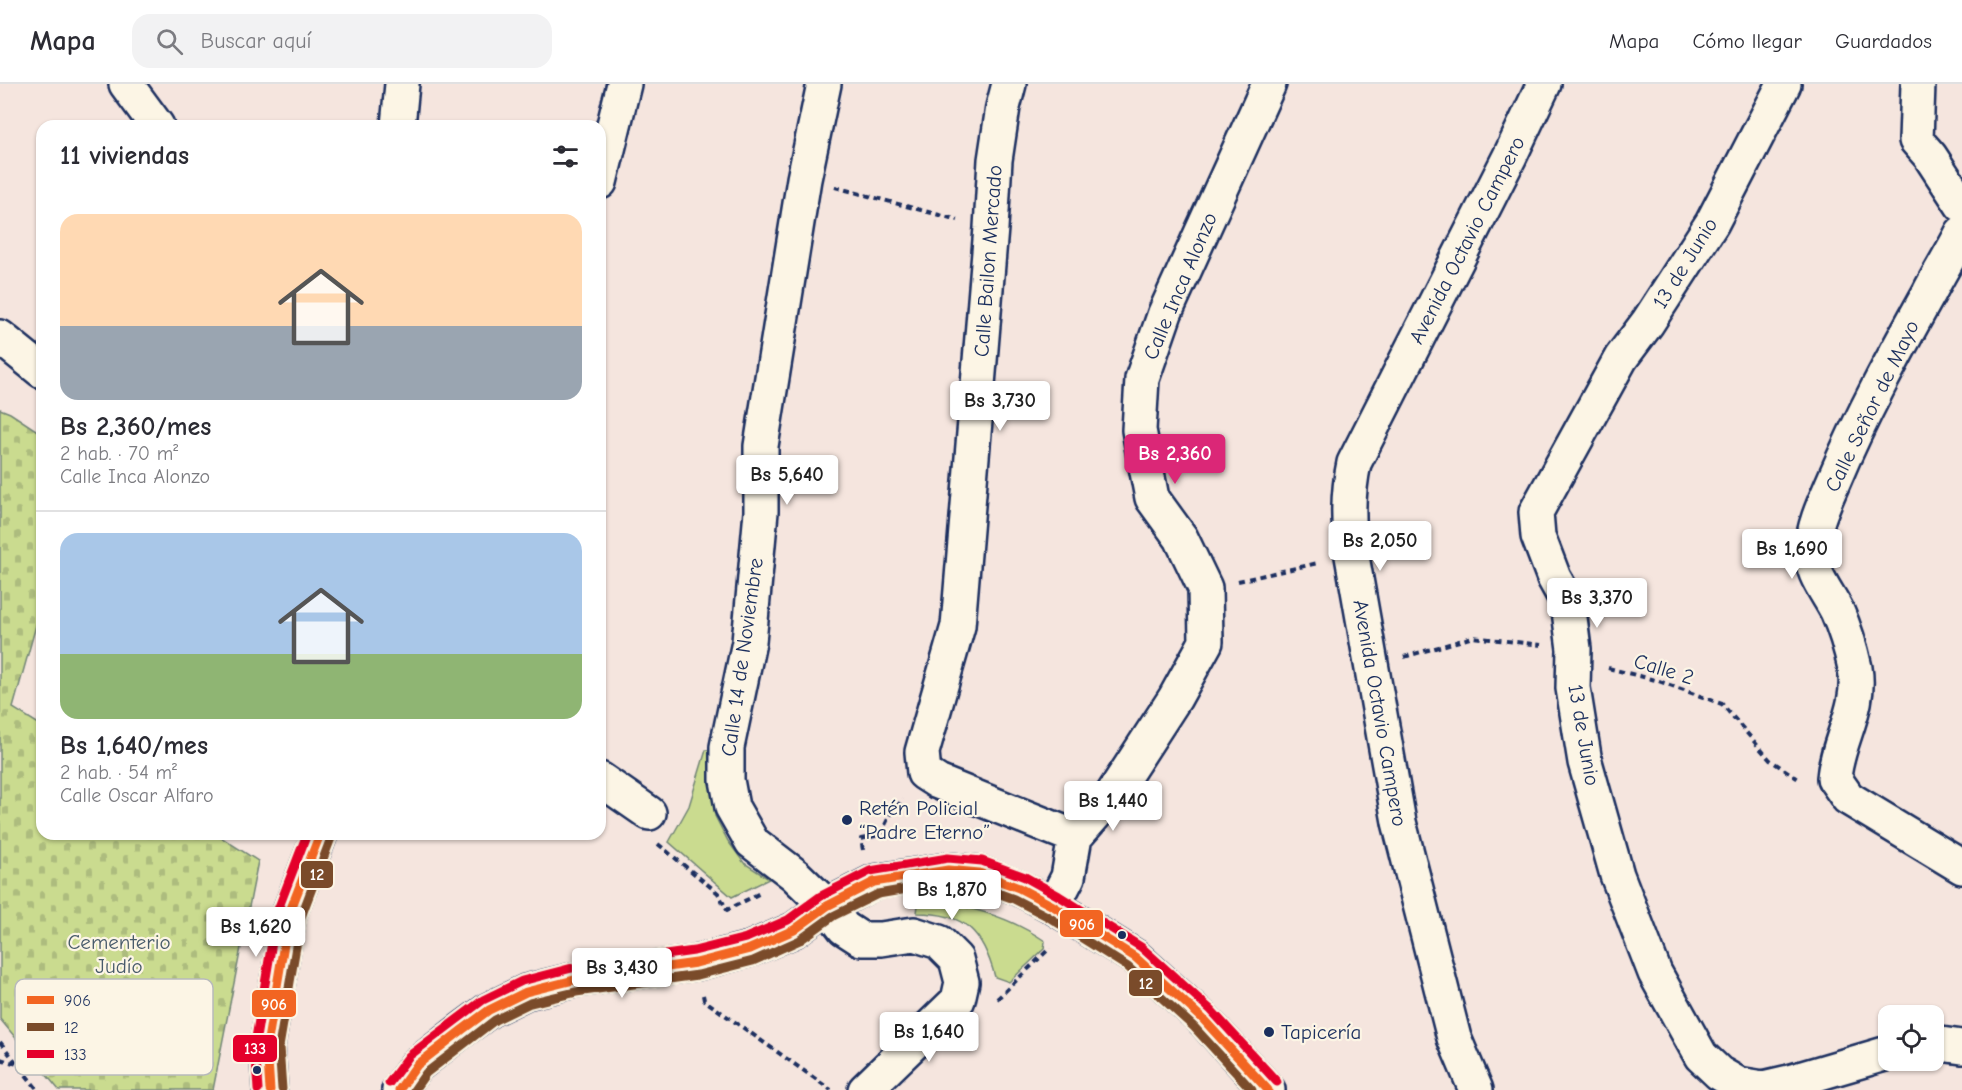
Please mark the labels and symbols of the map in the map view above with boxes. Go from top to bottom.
street label: Avenida Octavio Campero [1404,132,1530,348]
street label: Calle Bailon Mercado [969,164,1007,358]
street label: Calle Inca Alonzo [1138,209,1222,363]
street label: 13 de Junio [1648,213,1722,313]
street label: Calle Señor de Mayo [1820,316,1924,496]
pin: Bs 3,730 [938,381,1062,432]
pin: Bs 2,360 [1113,434,1237,485]
pin: Bs 5,640 [725,455,849,506]
pin: Bs 2,050 [1318,521,1442,572]
pin: Bs 1,690 [1730,529,1854,580]
street label: Calle 14 de Noviembre [716,556,768,758]
pin: Bs 3,370 [1535,578,1659,629]
street label: Avenida Octavio Campero [1348,598,1412,828]
street label: Calle 2 [1631,649,1697,689]
street label: 13 de Junio [1563,682,1605,788]
pin: Bs 1,440 [1051,781,1175,832]
place label: Retén Policial “Padre Eterno” [859,796,990,844]
marker: Retén Policial “Padre Eterno” [840,813,854,827]
line badge: 12 [300,860,334,889]
text: 12 [310,866,324,884]
pin: Bs 1,870 [890,870,1014,921]
pin: Bs 1,620 [194,907,318,958]
line badge: 906 [1059,909,1104,938]
text: 906 [1069,916,1095,934]
unlabelled marker [1116,929,1128,941]
park label: Cementerio Judío [67,930,171,978]
pin: Bs 3,430 [560,948,684,999]
line badge: 12 [1128,969,1163,997]
text: 12 [1139,975,1153,993]
legend [15,979,213,1075]
line badge: 906 [251,989,297,1018]
text: 906 [64,992,91,1010]
text: 906 [261,996,287,1014]
pin: Bs 1,640 [867,1012,991,1063]
text: 12 [64,1019,79,1037]
place label: Tapicería [1281,1020,1361,1044]
marker: Tapicería [1262,1025,1276,1039]
line badge: 133 [232,1034,278,1063]
text: 133 [244,1040,266,1058]
text: 133 [64,1046,87,1064]
unlabelled marker [251,1064,263,1076]

